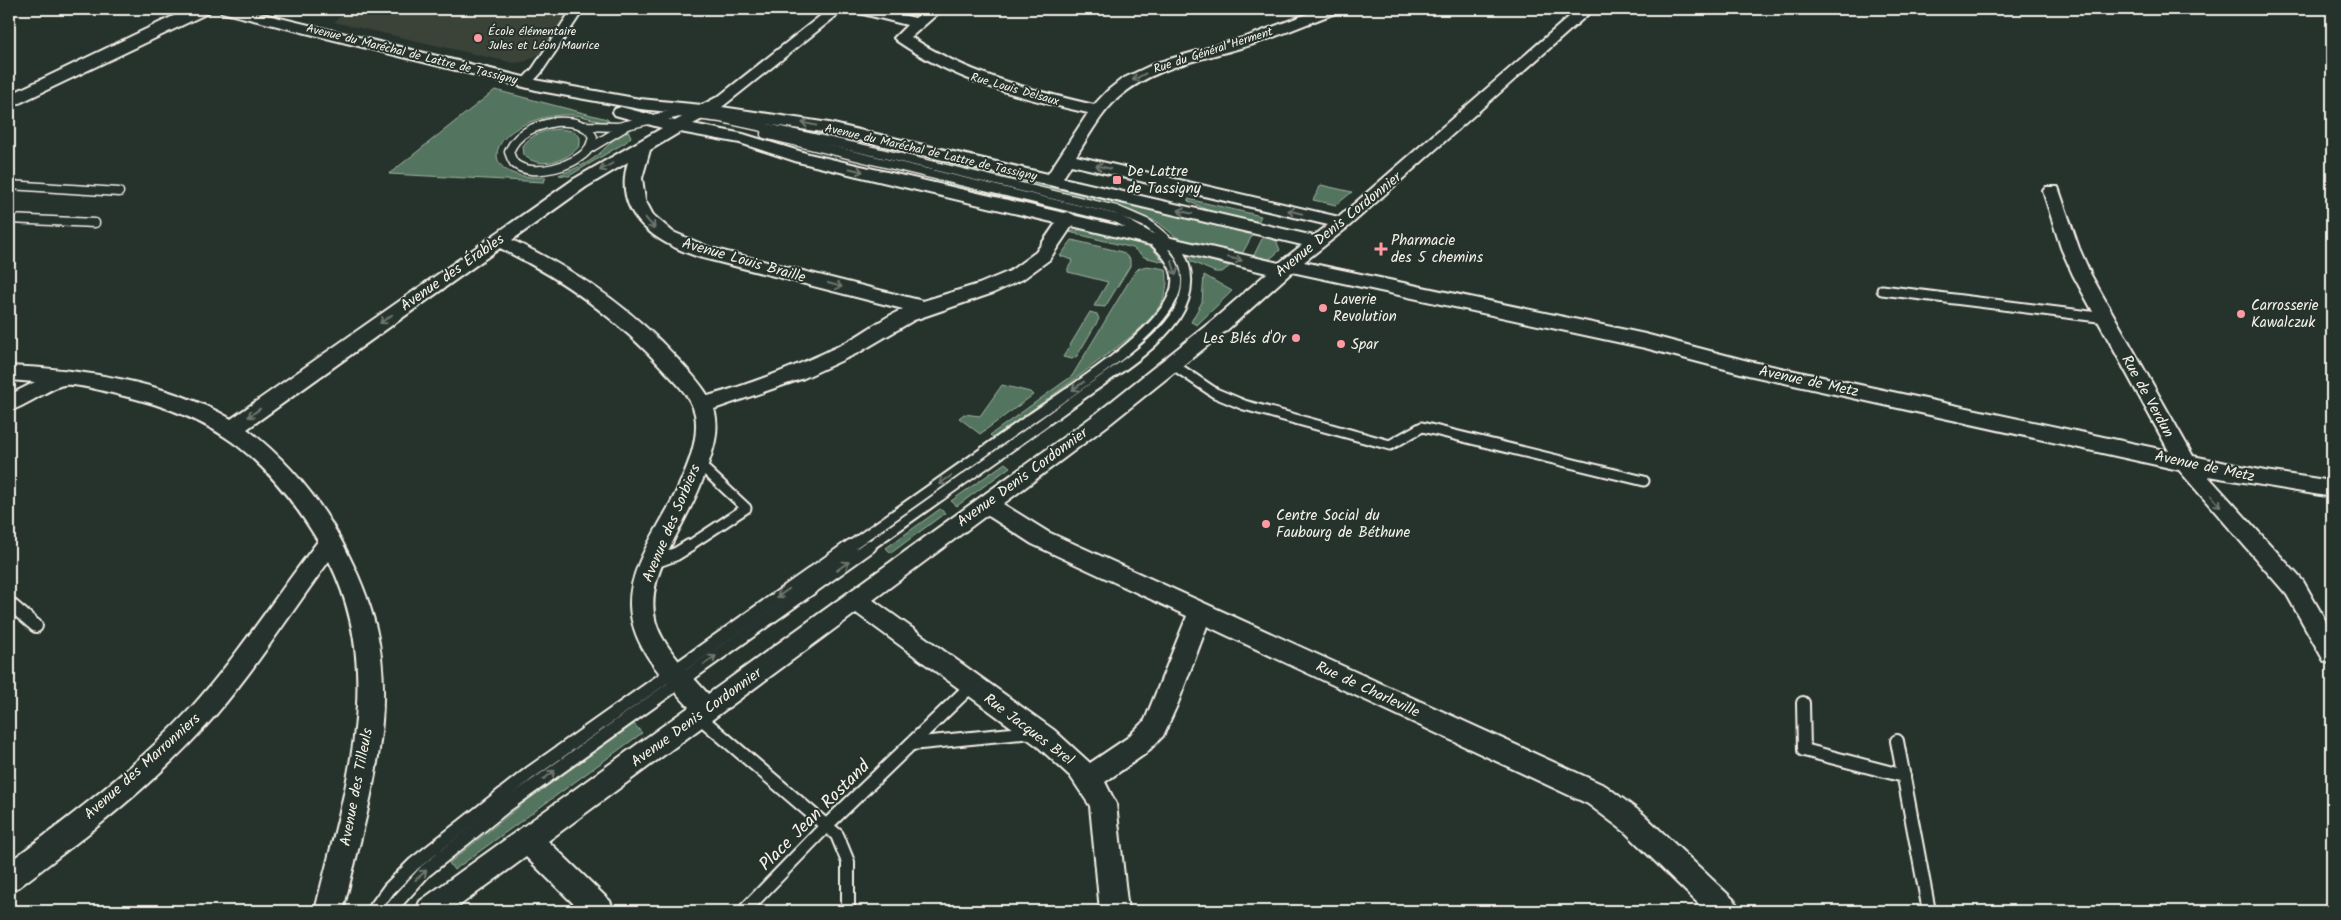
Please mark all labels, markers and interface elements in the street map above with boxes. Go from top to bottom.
street label: Avenue du Maréchal de Lattre de Tassigny [304,19,520,90]
place label: École élémentaire Jules et Léon Maurice [488,22,600,55]
street label: Rue du Général Herment [1151,22,1276,79]
marker: École élémentaire Jules et Léon Maurice [472,32,484,44]
street label: Rue Louis Delsaux [968,68,1062,111]
one-way arrow [1132,73,1147,82]
one-way arrow [801,118,817,128]
street label: Avenue du Maréchal de Lattre de Tassigny [823,119,1039,186]
place label: De Lattre de Tassigny [1127,160,1202,201]
one-way arrow [599,162,614,172]
one-way arrow [1095,162,1111,171]
street label: Avenue Denis Cordonnier [1270,165,1408,283]
one-way arrow [847,166,863,175]
marker: De Lattre de Tassigny [1111,174,1123,186]
one-way arrow [1177,207,1193,216]
one-way arrow [1287,207,1303,216]
one-way arrow [645,216,656,229]
street label: Avenue des Érables [396,228,510,318]
place label: Pharmacie des 5 chemins [1391,229,1484,270]
street label: Avenue Louis Braille [679,232,809,290]
marker: Pharmacie des 5 chemins [1375,243,1387,255]
one-way arrow [1226,255,1242,264]
one-way arrow [1170,260,1180,276]
one-way arrow [827,281,843,290]
place label: Laverie Revolution [1333,288,1397,329]
place label: Carrosserie Kawalczuk [2251,294,2319,335]
marker: Laverie Revolution [1317,302,1329,314]
marker: Carrosserie Kawalczuk [2235,308,2247,320]
one-way arrow [379,314,393,324]
place label: Les Blés d'Or [1203,327,1287,351]
marker: Les Blés d'Or [1290,332,1302,344]
place label: Spar [1351,333,1379,357]
marker: Spar [1335,338,1347,350]
street label: Rue de Verdun [2114,351,2180,442]
street label: Avenue de Metz [1757,360,1861,404]
one-way arrow [1071,381,1085,391]
one-way arrow [247,408,261,418]
street label: Avenue Denis Cordonnier [952,421,1094,534]
street label: Avenue de Metz [2153,445,2257,489]
street label: Avenue des Sorbiers [636,460,708,586]
one-way arrow [938,475,952,485]
one-way arrow [2211,494,2222,507]
place label: Centre Social du Faubourg de Béthune [1276,504,1411,545]
marker: Centre Social du Faubourg de Béthune [1260,518,1272,530]
one-way arrow [835,561,849,571]
one-way arrow [777,588,790,599]
one-way arrow [702,654,716,665]
street label: Rue de Charleville [1312,655,1424,725]
street label: Avenue Denis Cordonnier [626,661,768,774]
street label: Rue Jacques Brel [978,688,1079,772]
street label: Avenue des Marronniers [79,707,207,826]
street label: Avenue des Tilleuls [334,726,380,848]
street label: Place Jean Rostand [752,753,878,879]
one-way arrow [542,770,556,780]
one-way arrow [415,869,428,881]

